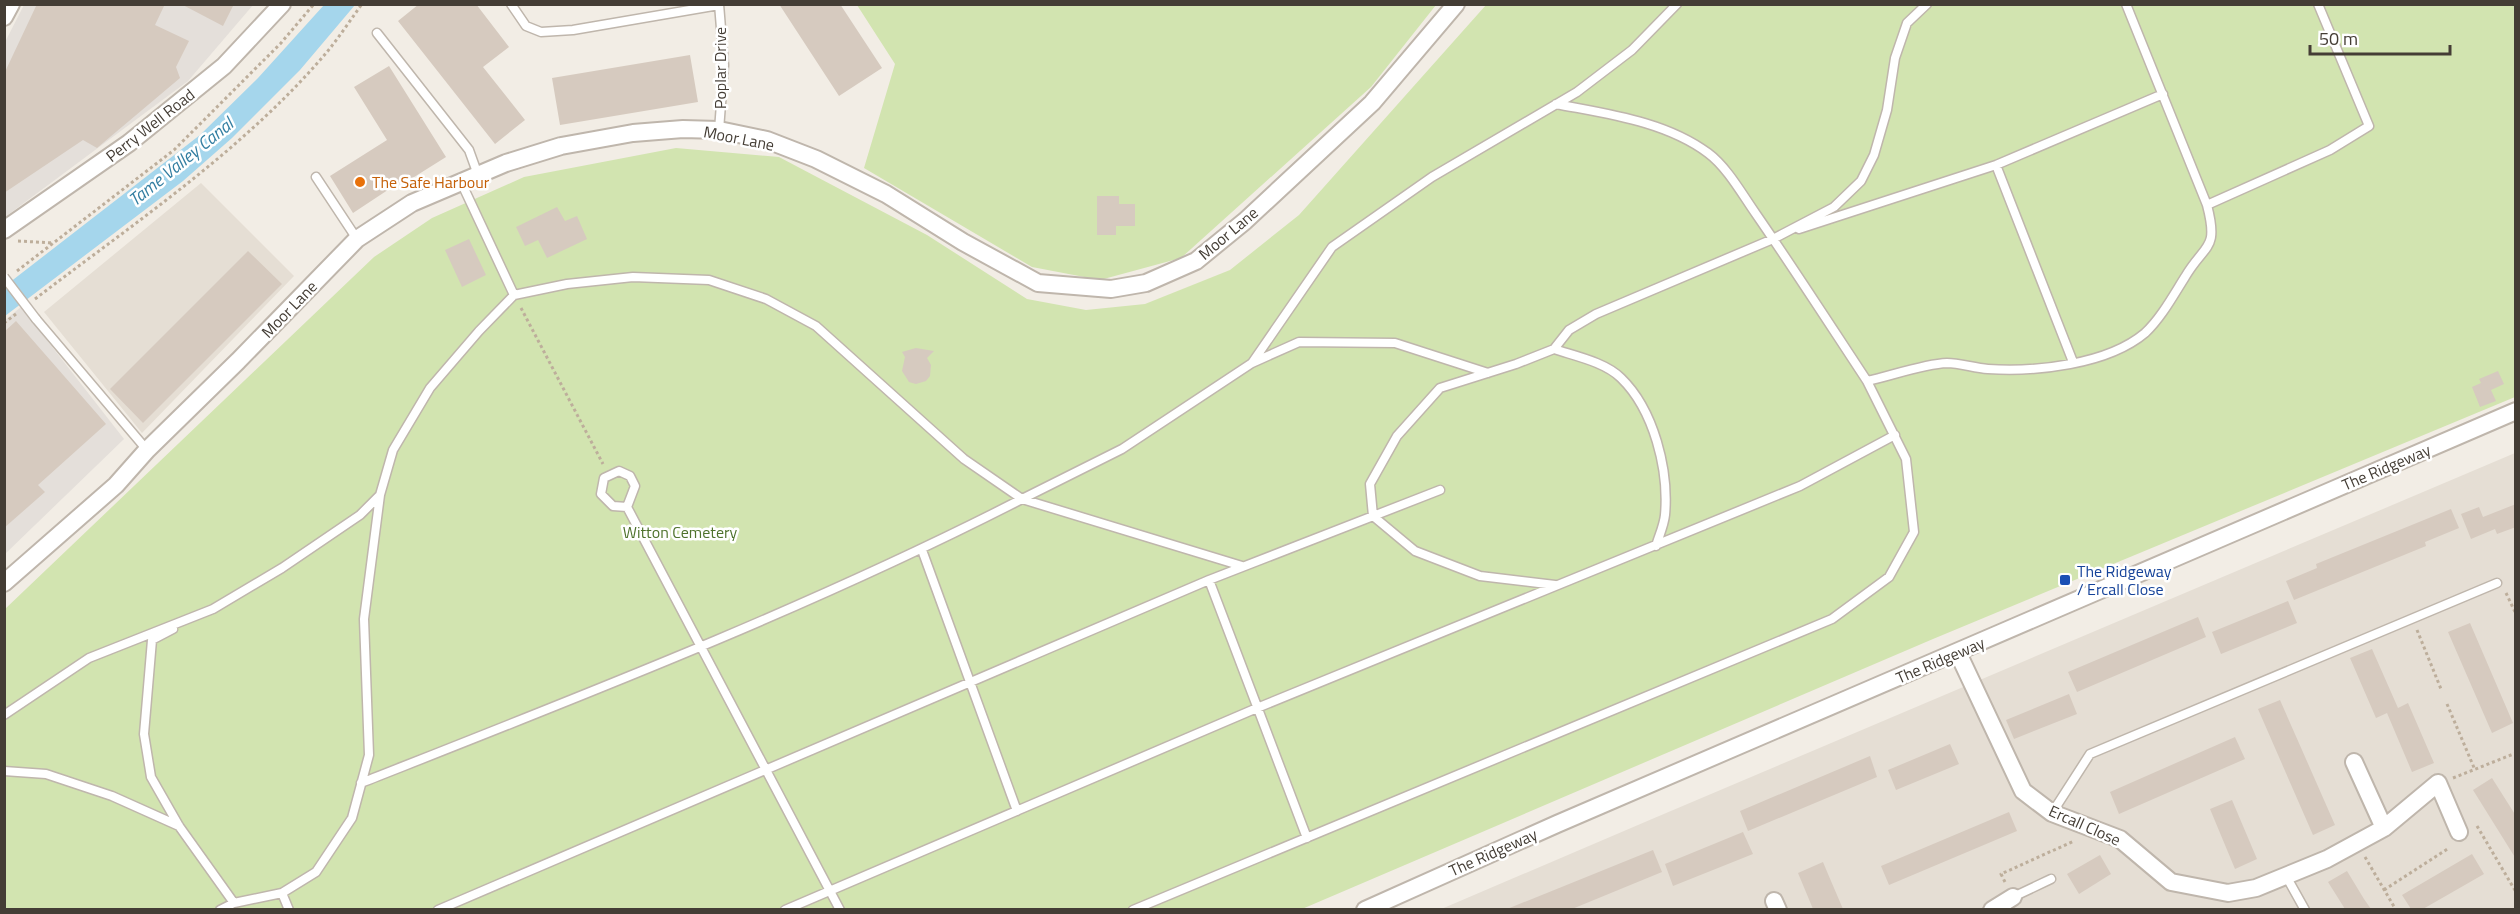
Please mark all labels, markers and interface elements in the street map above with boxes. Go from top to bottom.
scale bar [2310,18,2450,56]
text: 50 m [2319,25,2358,52]
street label: Poplar Drive [708,27,732,109]
street label: Perry Well Road [100,83,200,167]
water label: Tame Valley Canal [122,109,241,212]
street label: Moor Lane [702,119,776,157]
place label: The Safe Harbour [372,170,490,194]
marker: The Safe Harbour [353,175,367,189]
street label: Moor Lane [1193,201,1263,265]
street label: Moor Lane [255,275,323,343]
street label: The Ridgeway [2338,437,2434,496]
park label: Witton Cemetery [623,520,738,544]
place label: The Ridgeway / Ercall Close [2077,559,2172,601]
marker: The Ridgeway / Ercall Close [2058,573,2072,587]
street label: The Ridgeway [1892,630,1988,689]
street label: Ercall Close [2045,798,2125,852]
street label: The Ridgeway [1445,822,1541,882]

